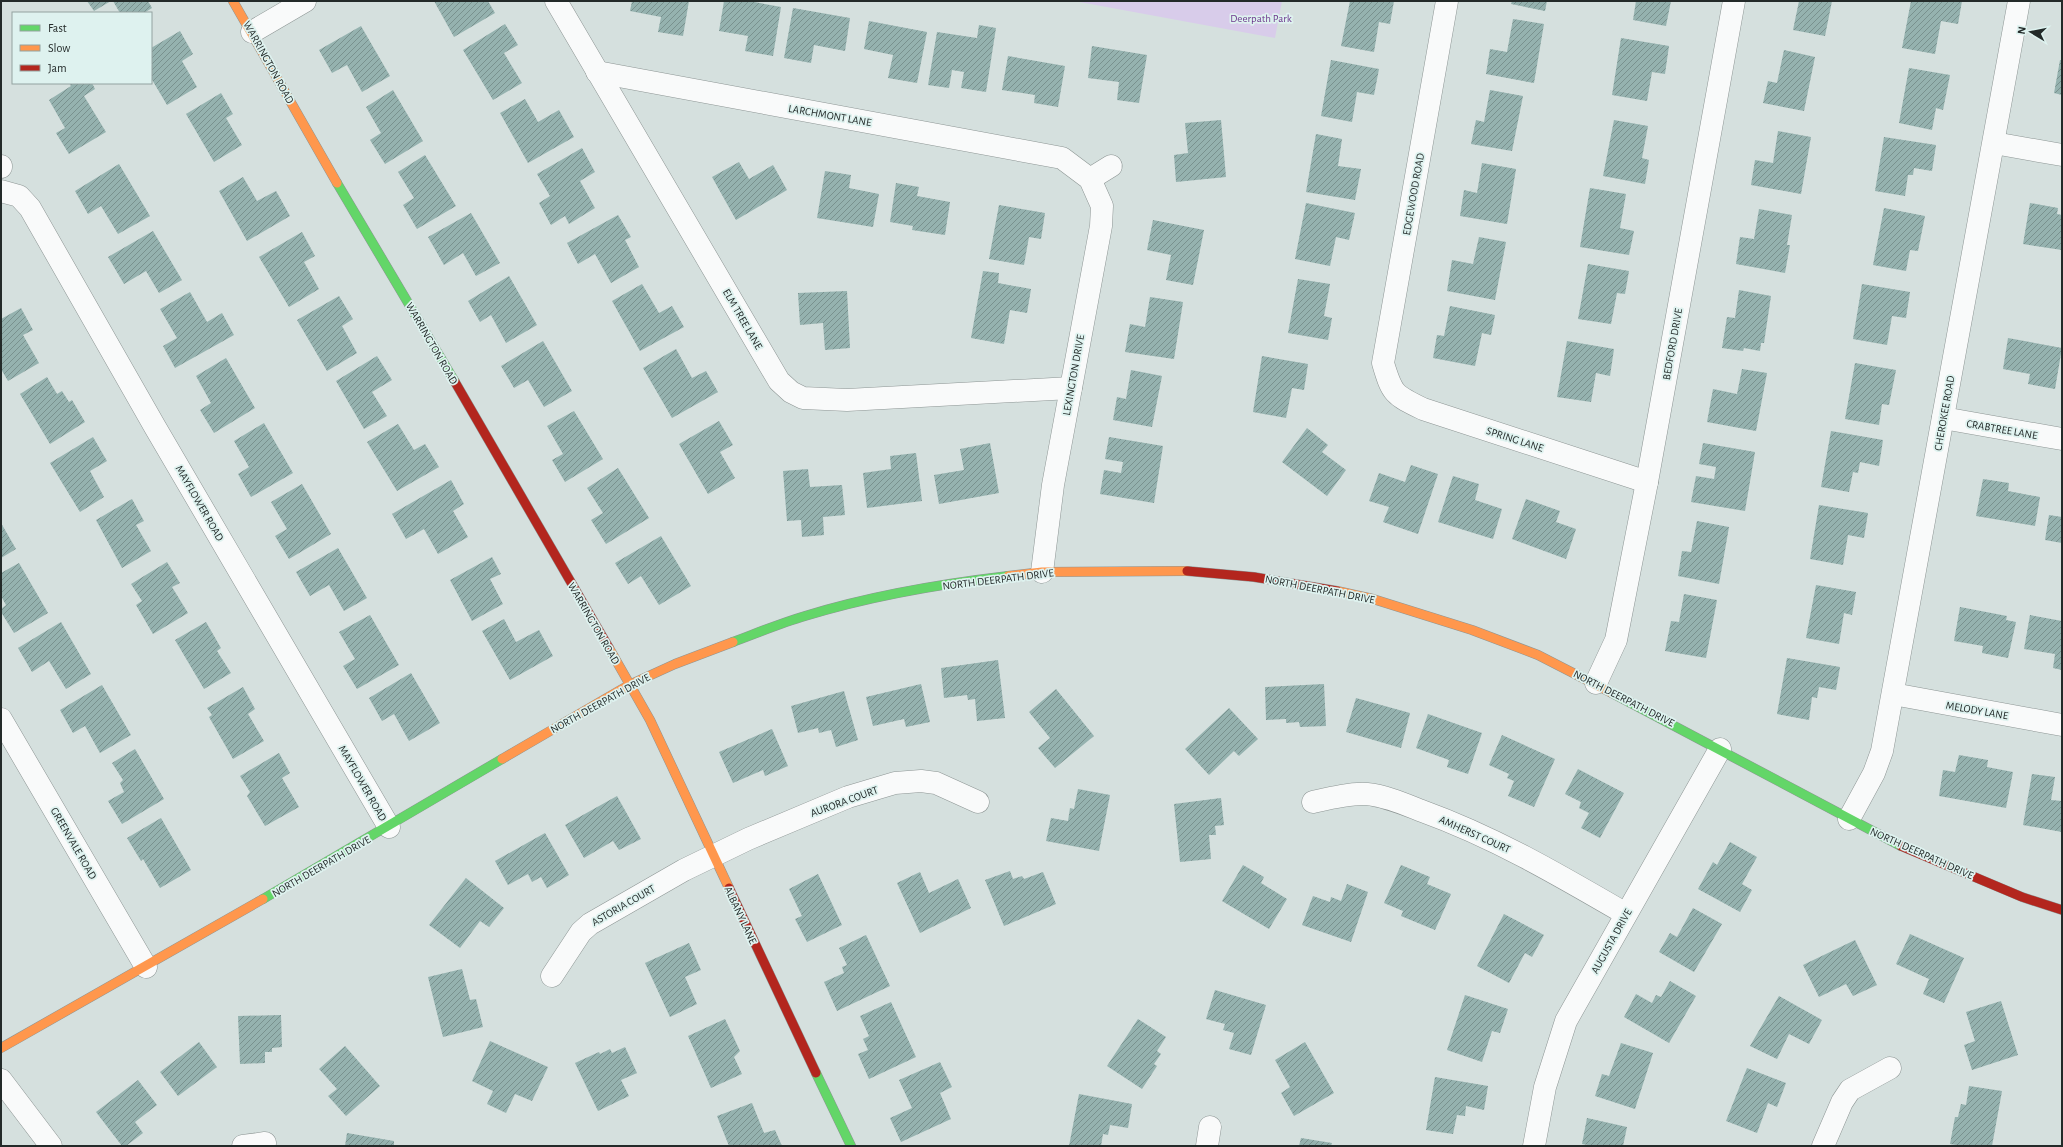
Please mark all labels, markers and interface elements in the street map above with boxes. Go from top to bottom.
legend [12,12,152,84]
north arrow [2011,12,2051,52]
park label: Deerpath Park [1230,13,1292,24]
street label: WARRINGTON ROAD [241,19,296,105]
text: Fast [48,22,67,34]
text: N [2016,26,2028,35]
text: Slow [48,42,70,54]
text: Jam [48,62,67,74]
street label: LARCHMONT LANE [788,103,873,128]
street label: EDGEWOOD ROAD [1401,152,1426,236]
street label: ELM TREE LANE [721,287,765,352]
street label: WARRINGTON ROAD [404,300,459,386]
street label: BEDFORD DRIVE [1661,307,1684,381]
street label: LEXINGTON DRIVE [1061,333,1086,416]
street label: CHEROKEE ROAD [1932,375,1957,452]
street label: CRABTREE LANE [1966,418,2039,441]
street label: SPRING LANE [1485,425,1545,454]
street label: MAYFLOWER ROAD [173,464,226,543]
street label: NORTH DEERPATH DRIVE [942,567,1055,592]
street label: NORTH DEERPATH DRIVE [1264,573,1376,606]
street label: WARRINGTON ROAD [566,580,621,666]
street label: NORTH DEERPATH DRIVE [1572,668,1677,729]
street label: NORTH DEERPATH DRIVE [549,671,652,735]
street label: MELODY LANE [1945,700,2010,722]
street label: MAYFLOWER ROAD [336,744,389,823]
street label: AURORA COURT [809,784,880,819]
street label: GREENVALE ROAD [49,805,99,881]
street label: AMHERST COURT [1437,814,1513,855]
street label: NORTH DEERPATH DRIVE [1869,826,1976,881]
street label: NORTH DEERPATH DRIVE [270,833,373,899]
street label: ASTORIA COURT [590,883,657,928]
street label: ALBANY LANE [722,885,759,946]
street label: AUGUSTA DRIVE [1589,906,1634,975]

